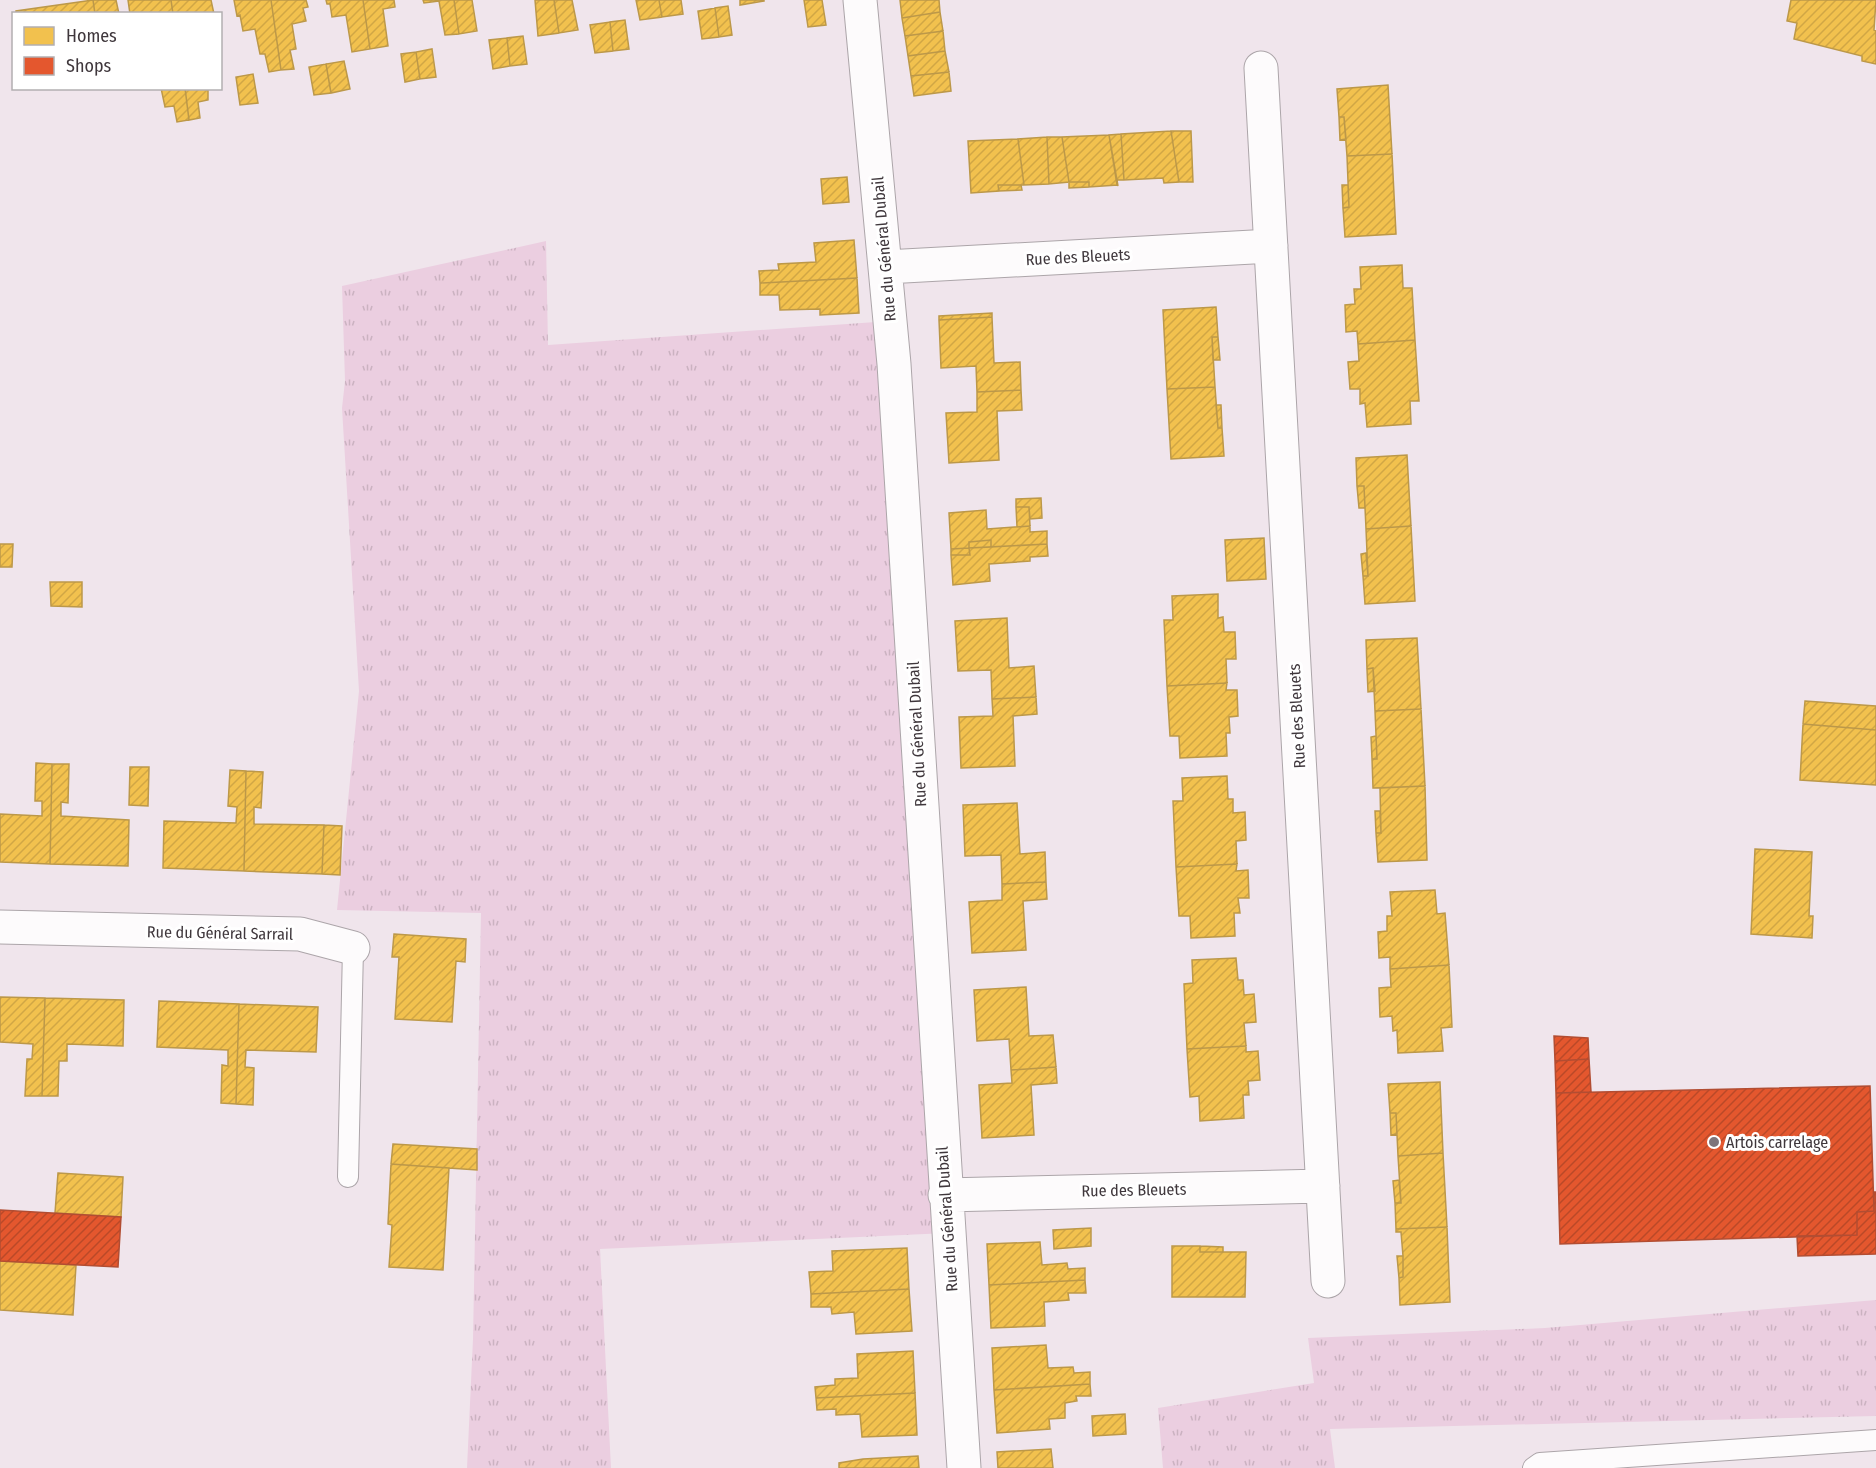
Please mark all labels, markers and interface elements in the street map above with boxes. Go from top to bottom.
legend [12,12,222,90]
text: Homes [66,25,117,47]
text: Shops [66,55,111,77]
street label: Rue du Général Dubail [868,176,900,322]
street label: Rue des Bleuets [1025,245,1131,269]
street label: Rue du Général Dubail [904,661,930,807]
street label: Rue des Bleuets [1285,663,1309,769]
street label: Rue du Général Sarrail [147,922,293,944]
place label: Artois carrelage [1726,1133,1828,1152]
marker: Artois carrelage [1707,1135,1721,1149]
street label: Rue du Général Dubail [932,1146,962,1292]
street label: Rue des Bleuets [1081,1180,1187,1200]

